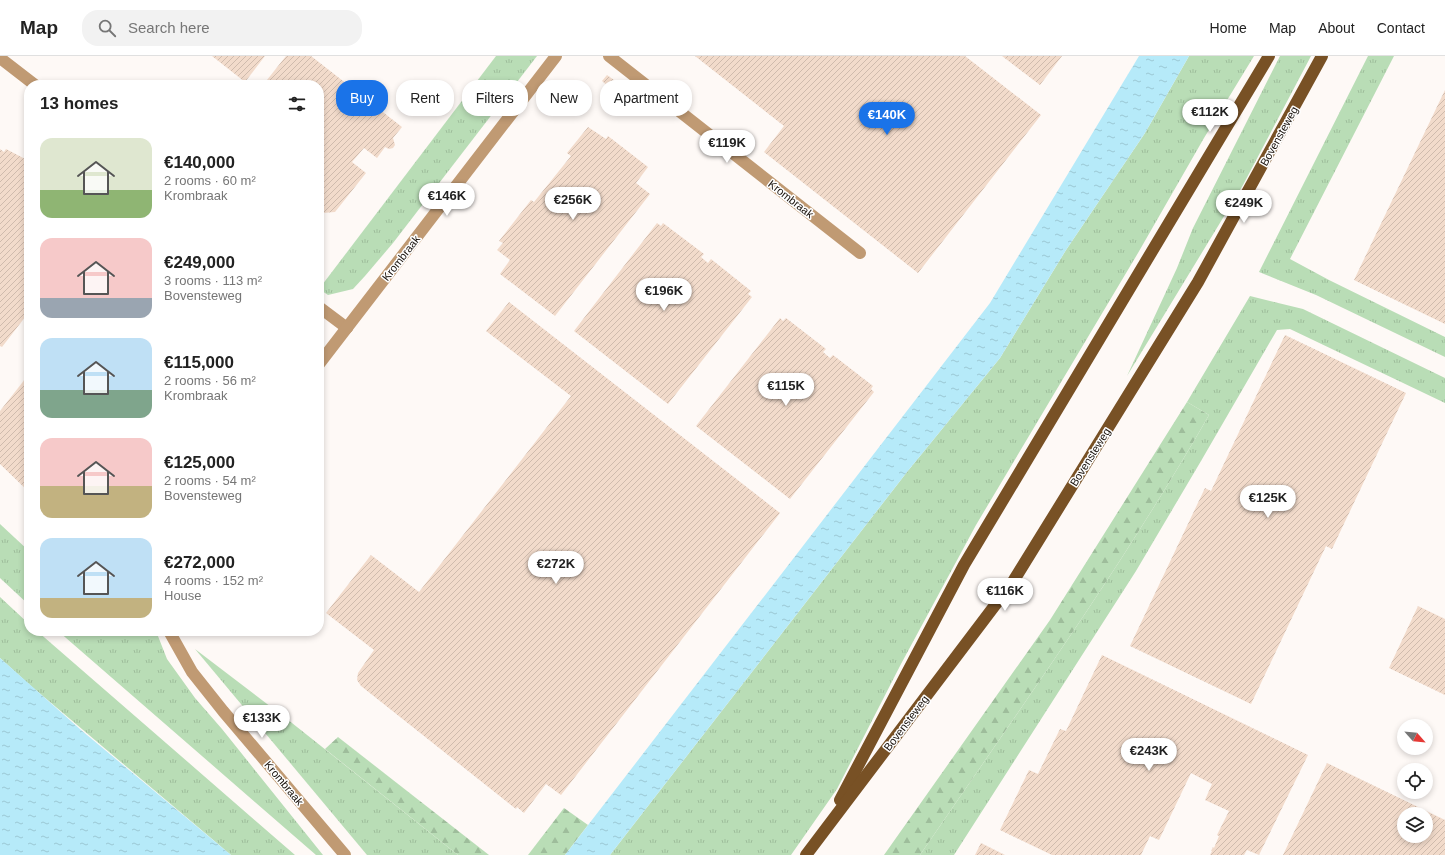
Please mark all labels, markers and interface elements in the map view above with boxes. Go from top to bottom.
search box [82,10,362,46]
text: Map [20,17,58,38]
icon: search [96,17,118,39]
text: Search here [128,19,210,36]
text: Home [1210,20,1247,36]
text: Map [1269,20,1296,36]
text: About [1318,20,1355,36]
text: Contact [1377,20,1425,36]
chip: Buy [336,80,388,116]
chip: Rent [396,80,454,116]
chip: Filters [462,80,528,116]
chip: New [536,80,592,116]
chip: Apartment [600,80,692,116]
icon: filters [286,93,308,115]
text: 13 homes [40,94,118,113]
pin: €112K [1182,99,1238,133]
pin: €140K [859,102,915,136]
text: €112K [1191,104,1229,119]
street label: Bovensteweg [1258,104,1300,168]
text: €140K [868,107,906,122]
pin: €119K [699,130,755,164]
text: €119K [708,135,746,150]
text: €140,000 [164,153,235,172]
icon: home [72,154,120,202]
text: 2 rooms · 60 m² [164,173,256,188]
street label: Krombraak [766,178,816,221]
pin: €146K [419,183,475,217]
pin: €256K [545,187,601,221]
text: Krombraak [164,188,228,203]
text: €146K [428,188,466,203]
pin: €249K [1216,190,1272,224]
text: €256K [554,192,592,207]
text: €249K [1225,195,1263,210]
street label: Krombraak [380,233,423,283]
text: €249,000 [164,253,235,272]
icon: home [72,254,120,302]
text: 3 rooms · 113 m² [164,273,262,288]
pin: €196K [636,278,692,312]
text: €196K [645,283,683,298]
text: Bovensteweg [164,288,242,303]
text: €115,000 [164,353,234,372]
icon: home [72,354,120,402]
text: 2 rooms · 56 m² [164,373,256,388]
pin: €115K [758,373,814,407]
text: €115K [767,378,805,393]
text: Krombraak [164,388,228,403]
street label: Bovensteweg [1067,426,1113,488]
text: €125,000 [164,453,235,472]
icon: home [72,454,120,502]
text: 2 rooms · 54 m² [164,473,256,488]
pin: €125K [1240,485,1296,519]
text: Bovensteweg [164,488,242,503]
text: €125K [1249,490,1287,505]
pin: €272K [528,551,584,585]
text: €272,000 [164,553,235,572]
icon: home [72,554,120,602]
text: €272K [537,556,575,571]
text: 4 rooms · 152 m² [164,573,263,588]
pin: €116K [977,578,1033,612]
text: €116K [986,583,1024,598]
text: House [164,588,202,603]
street label: Bovensteweg [881,693,931,753]
pin: €133K [234,705,290,739]
text: €133K [243,710,281,725]
north arrow [1397,719,1433,755]
map controls [1397,719,1433,843]
pin: €243K [1121,738,1177,772]
text: €243K [1130,743,1168,758]
street label: Krombraak [262,759,306,808]
button: locate [1397,763,1433,799]
button: layers [1397,807,1433,843]

